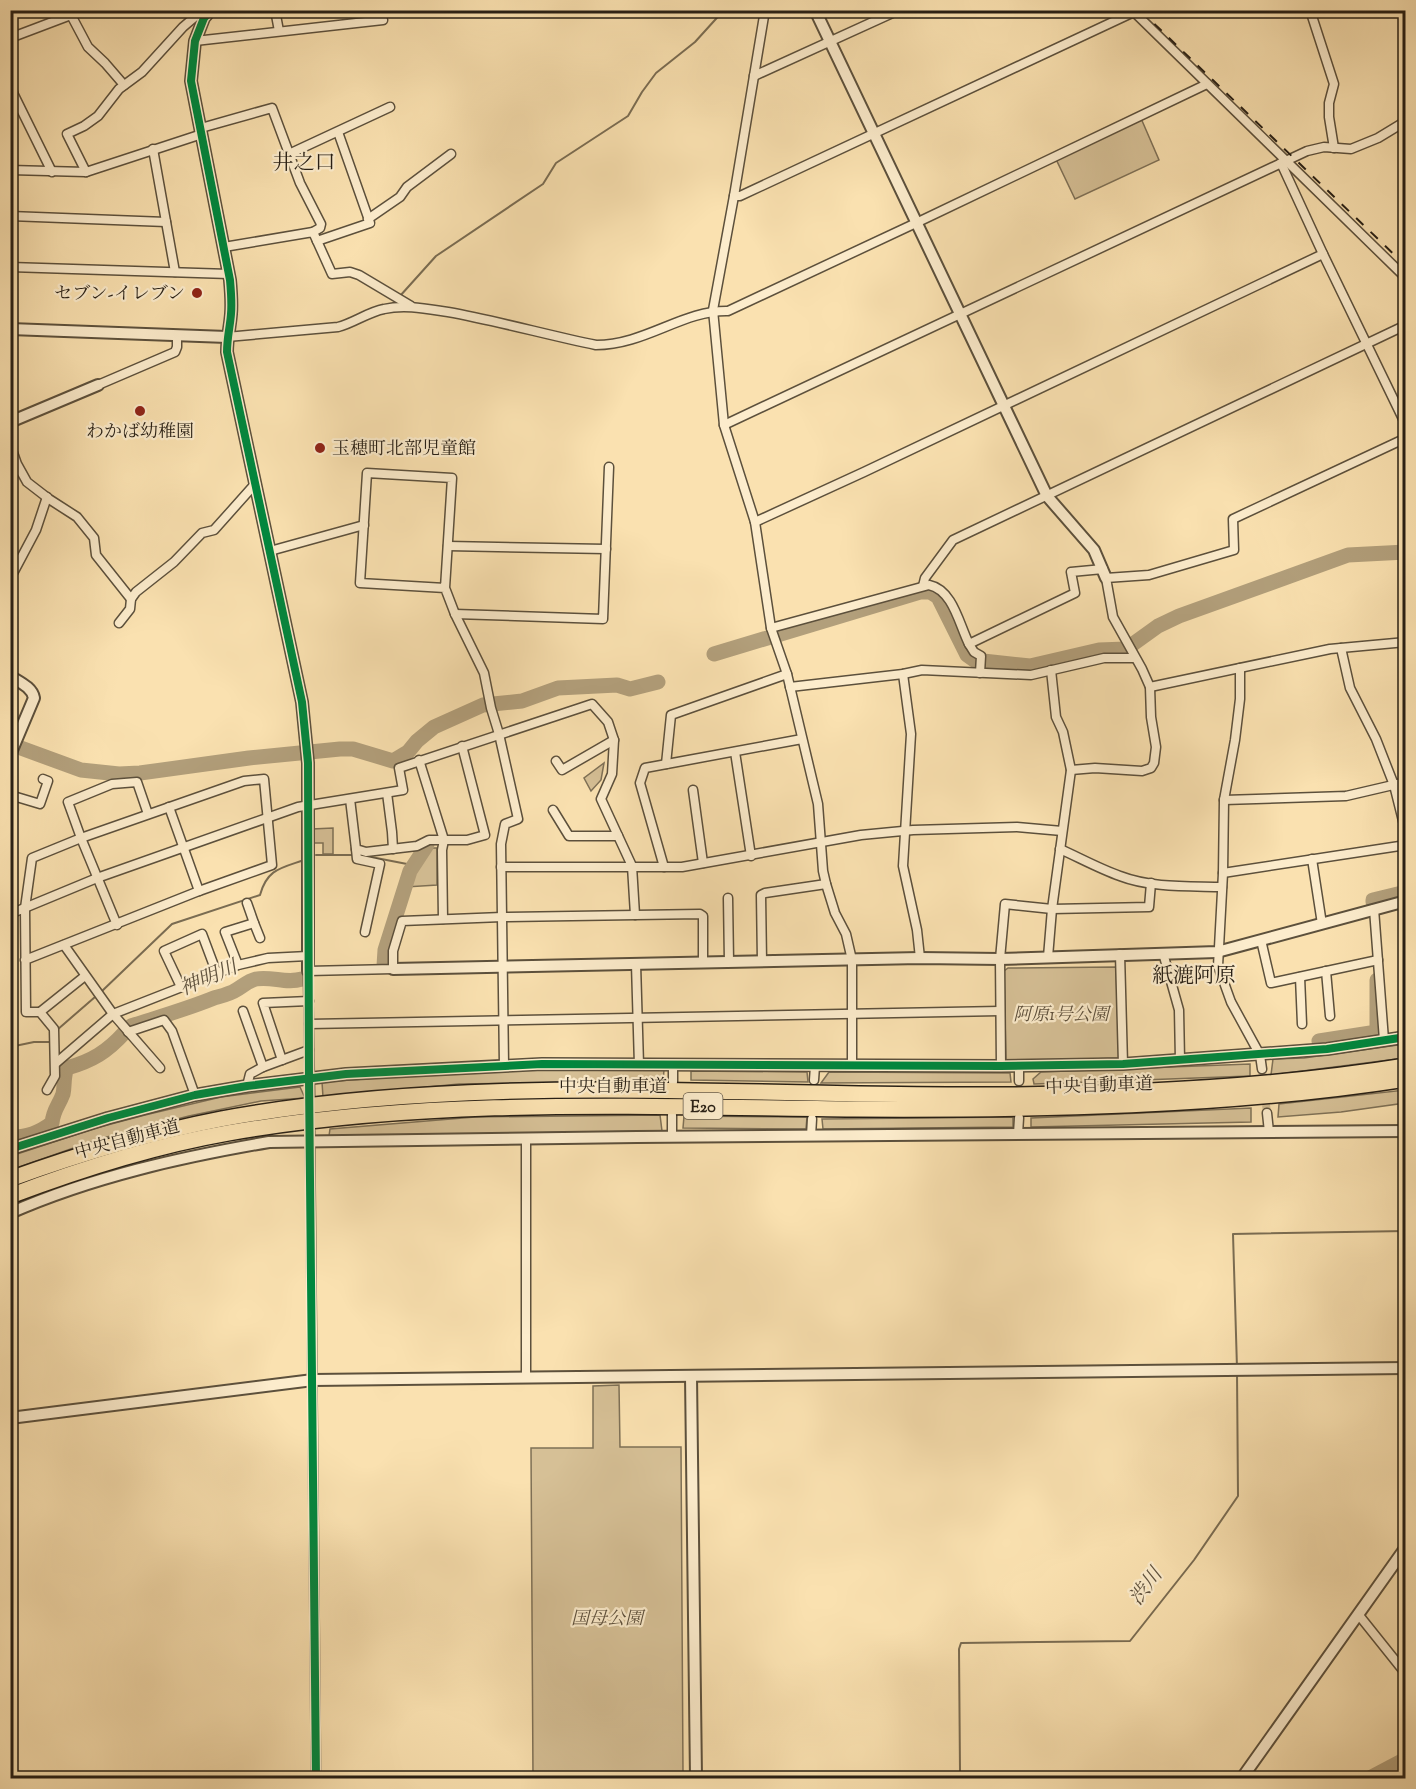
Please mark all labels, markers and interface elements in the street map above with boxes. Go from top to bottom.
district label: 井之口 [273,149,336,179]
place label: セブン-イレブン [54,282,185,308]
marker: セブン-イレブン [190,286,204,300]
marker: わかば幼稚園 [133,404,147,418]
place label: わかば幼稚園 [86,420,194,446]
place label: 玉穂町北部児童館 [332,437,476,463]
marker: 玉穂町北部児童館 [313,441,327,455]
water label: 神明川 [176,953,244,1004]
district label: 紙漉阿原 [1152,962,1236,992]
park label: 阿原1号公園 [1013,1003,1112,1029]
street label: 中央自動車道 [1045,1072,1153,1102]
street label: 中央自動車道 [559,1075,667,1101]
road number: E20 [684,1093,722,1119]
street label: 中央自動車道 [72,1114,183,1167]
water label: 渋川 [1123,1561,1172,1612]
park label: 国母公園 [571,1607,646,1633]

